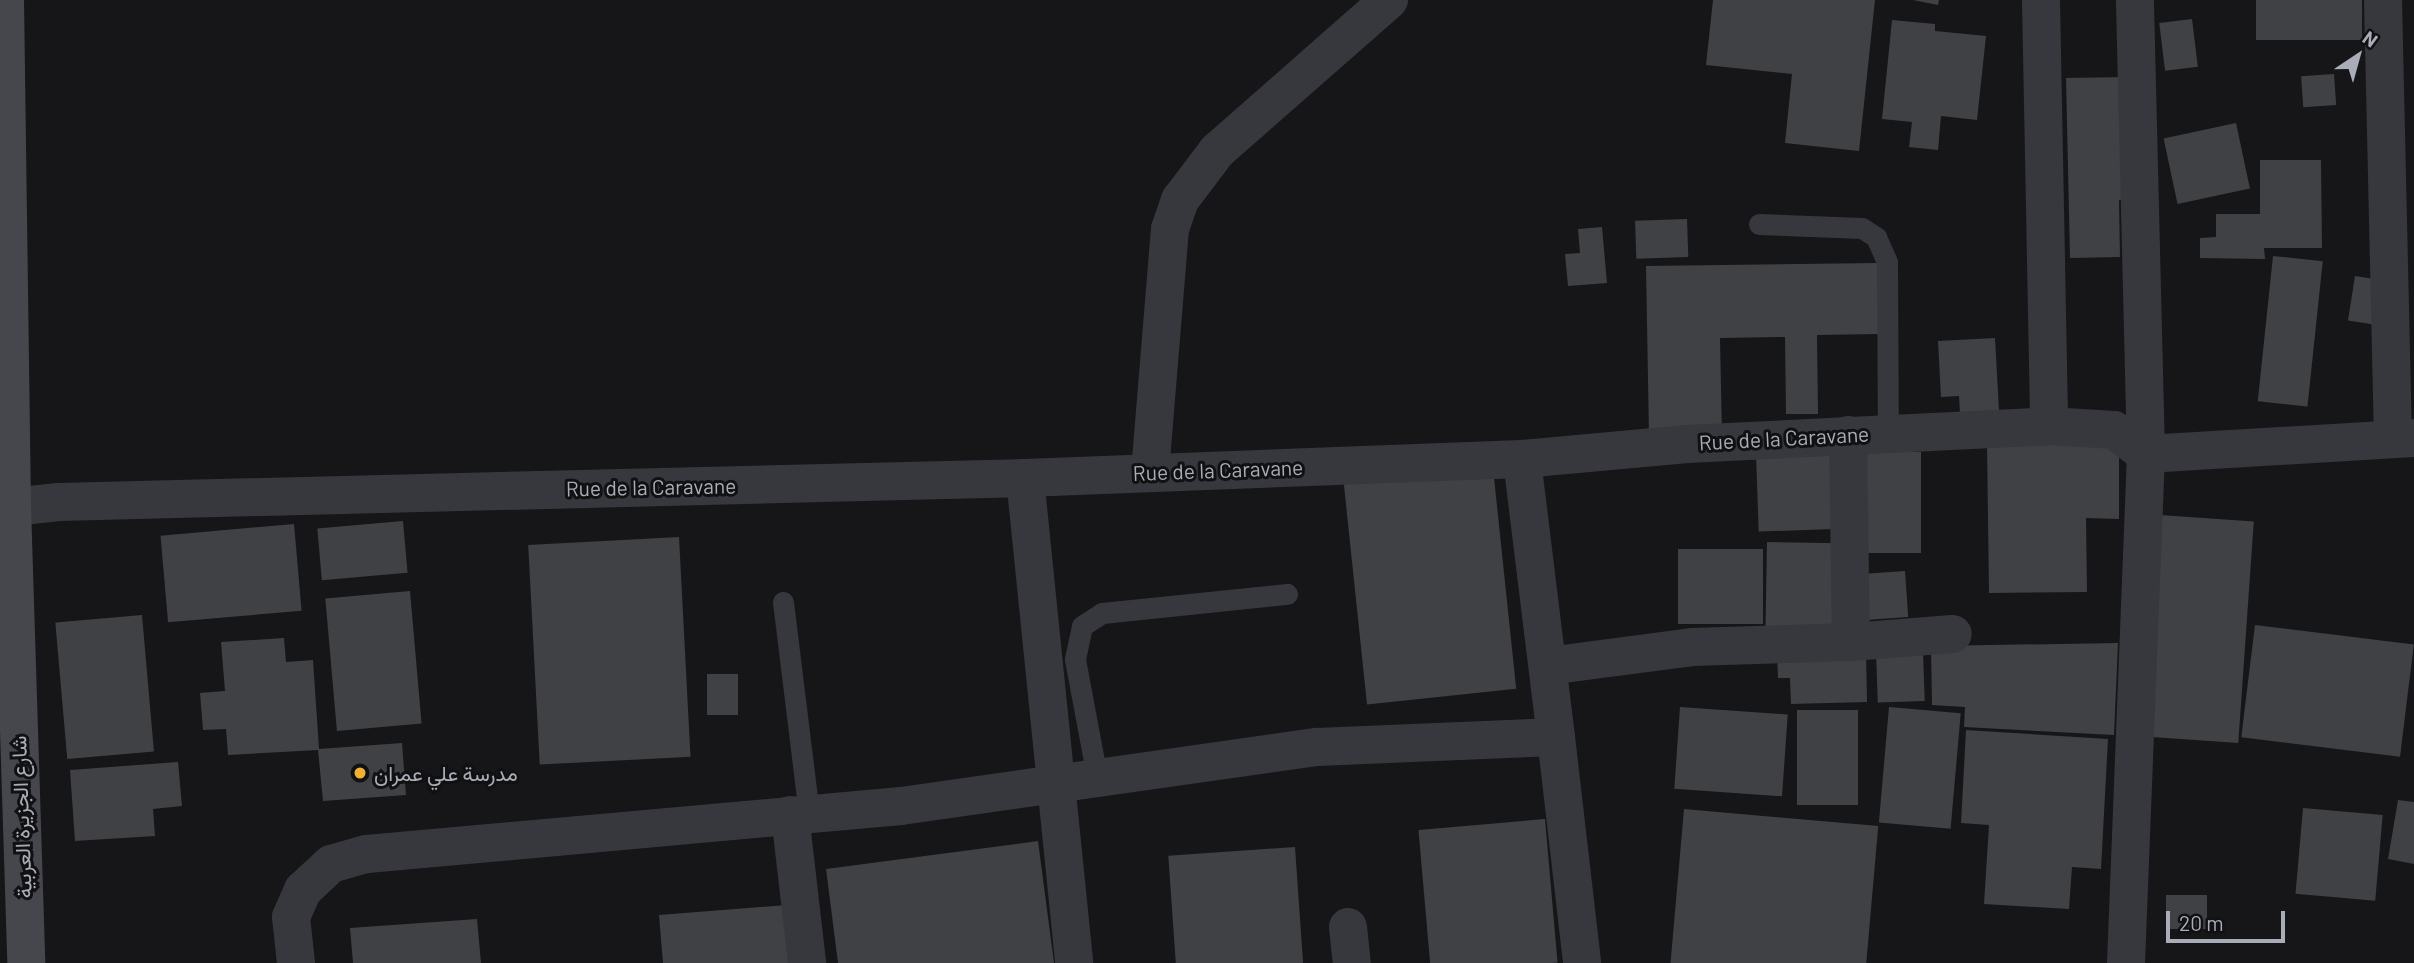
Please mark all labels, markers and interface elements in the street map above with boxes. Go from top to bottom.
north arrow [2323,21,2393,91]
text: N [2359,26,2383,52]
street label: Rue de la Caravane [1698,421,1870,455]
street label: Rue de la Caravane [1132,454,1304,486]
street label: Rue de la Caravane [566,473,736,501]
street label: شارع الجزيرة العربية [6,735,36,899]
place label: مدرسة علي عمران [374,760,518,786]
marker: مدرسة علي عمران [352,765,368,781]
scale bar [2169,897,2288,941]
text: 20 m [2179,910,2224,935]

